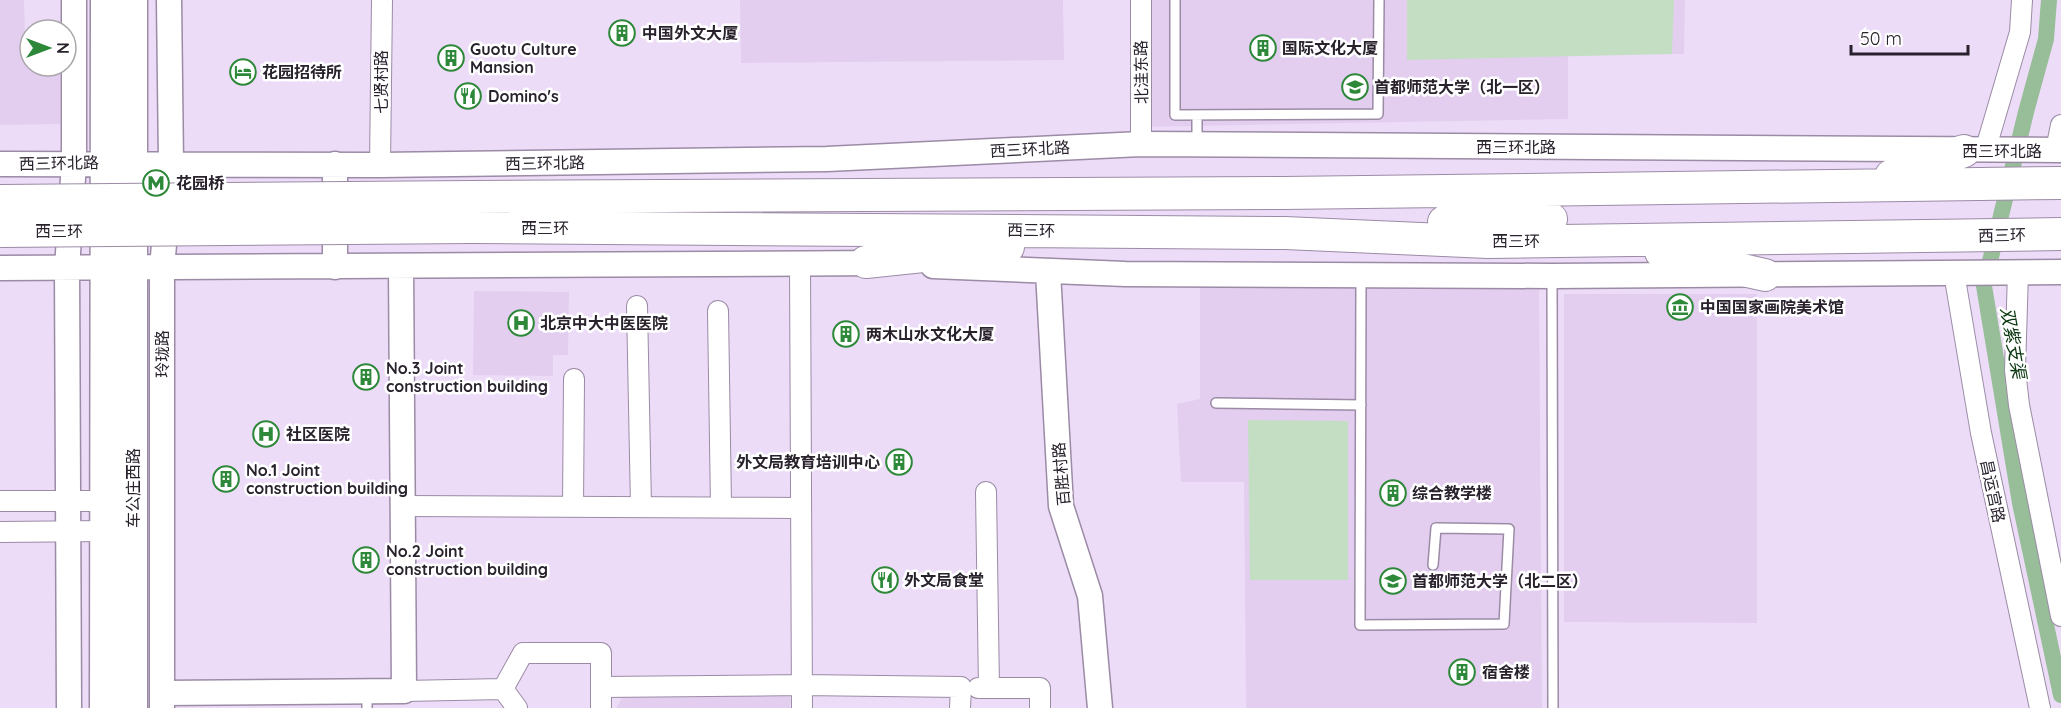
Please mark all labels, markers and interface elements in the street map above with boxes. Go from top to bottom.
north arrow [18,18,78,78]
building icon: 中国外文大厦 [607,18,637,48]
scale bar [1851,18,1968,56]
place label: 中国外文大厦 [642,23,738,43]
text: 50 m [1860,27,1902,50]
building icon: 国际文化大厦 [1248,33,1278,63]
place label: 国际文化大厦 [1282,38,1378,58]
place label: Guotu Culture Mansion [470,39,577,77]
street label: 北洼东路 [1130,40,1152,104]
text: N [53,42,73,54]
building icon: Guotu Culture Mansion [436,43,466,73]
street label: 七贤村路 [371,50,391,114]
hotel icon: 花园招待所 [228,57,258,87]
place label: 花园招待所 [262,62,342,82]
school or university icon: 首都师范大学（北一区） [1340,72,1370,102]
place label: 首都师范大学（北一区） [1374,77,1550,97]
restaurant icon: Domino's [453,81,483,111]
place label: Domino's [488,86,559,106]
street label: 西三环北路 [990,137,1070,161]
street label: 西三环北路 [1476,137,1556,157]
street label: 西三环北路 [1962,141,2042,161]
street label: 西三环北路 [19,152,99,174]
street label: 西三环北路 [505,152,585,174]
metro station icon: 花园桥 [141,168,171,198]
place label: 花园桥 [176,173,225,193]
street label: 西三环 [521,218,569,238]
street label: 西三环 [1007,220,1055,240]
street label: 西三环 [35,221,83,241]
street label: 西三环 [1978,225,2026,245]
street label: 西三环 [1492,231,1540,251]
museum icon: 中国国家画院美术馆 [1665,292,1695,322]
place label: 中国国家画院美术馆 [1700,297,1844,317]
water label: 双紫支渠 [1996,305,2032,383]
hospital icon: 北京中大中医医院 [506,308,536,338]
place label: 北京中大中医医院 [540,313,668,333]
building icon: 两木山水文化大厦 [831,319,861,349]
place label: 两木山水文化大厦 [866,324,994,344]
street label: 玲珑路 [152,330,172,378]
place label: No.3 Joint construction building [386,358,548,396]
building icon: No.3 Joint construction building [351,362,381,392]
hospital icon: 社区医院 [251,419,281,449]
place label: 社区医院 [286,424,350,444]
street label: 百胜村路 [1048,441,1074,507]
building icon: 外文局教育培训中心 [884,447,914,477]
street label: 车公庄西路 [123,448,143,528]
place label: 外文局教育培训中心 [736,452,880,472]
street label: 昌运宫路 [1977,458,2009,524]
place label: No.1 Joint construction building [246,460,408,498]
building icon: No.1 Joint construction building [211,464,241,494]
building icon: 综合教学楼 [1378,478,1408,508]
place label: 综合教学楼 [1412,483,1492,503]
place label: No.2 Joint construction building [386,541,548,579]
building icon: No.2 Joint construction building [351,545,381,575]
restaurant icon: 外文局食堂 [870,565,900,595]
school or university icon: 首都师范大学（北二区） [1378,566,1408,596]
place label: 外文局食堂 [904,570,984,590]
place label: 首都师范大学（北二区） [1412,571,1588,591]
building icon: 宿舍楼 [1447,657,1477,687]
place label: 宿舍楼 [1482,662,1530,682]

